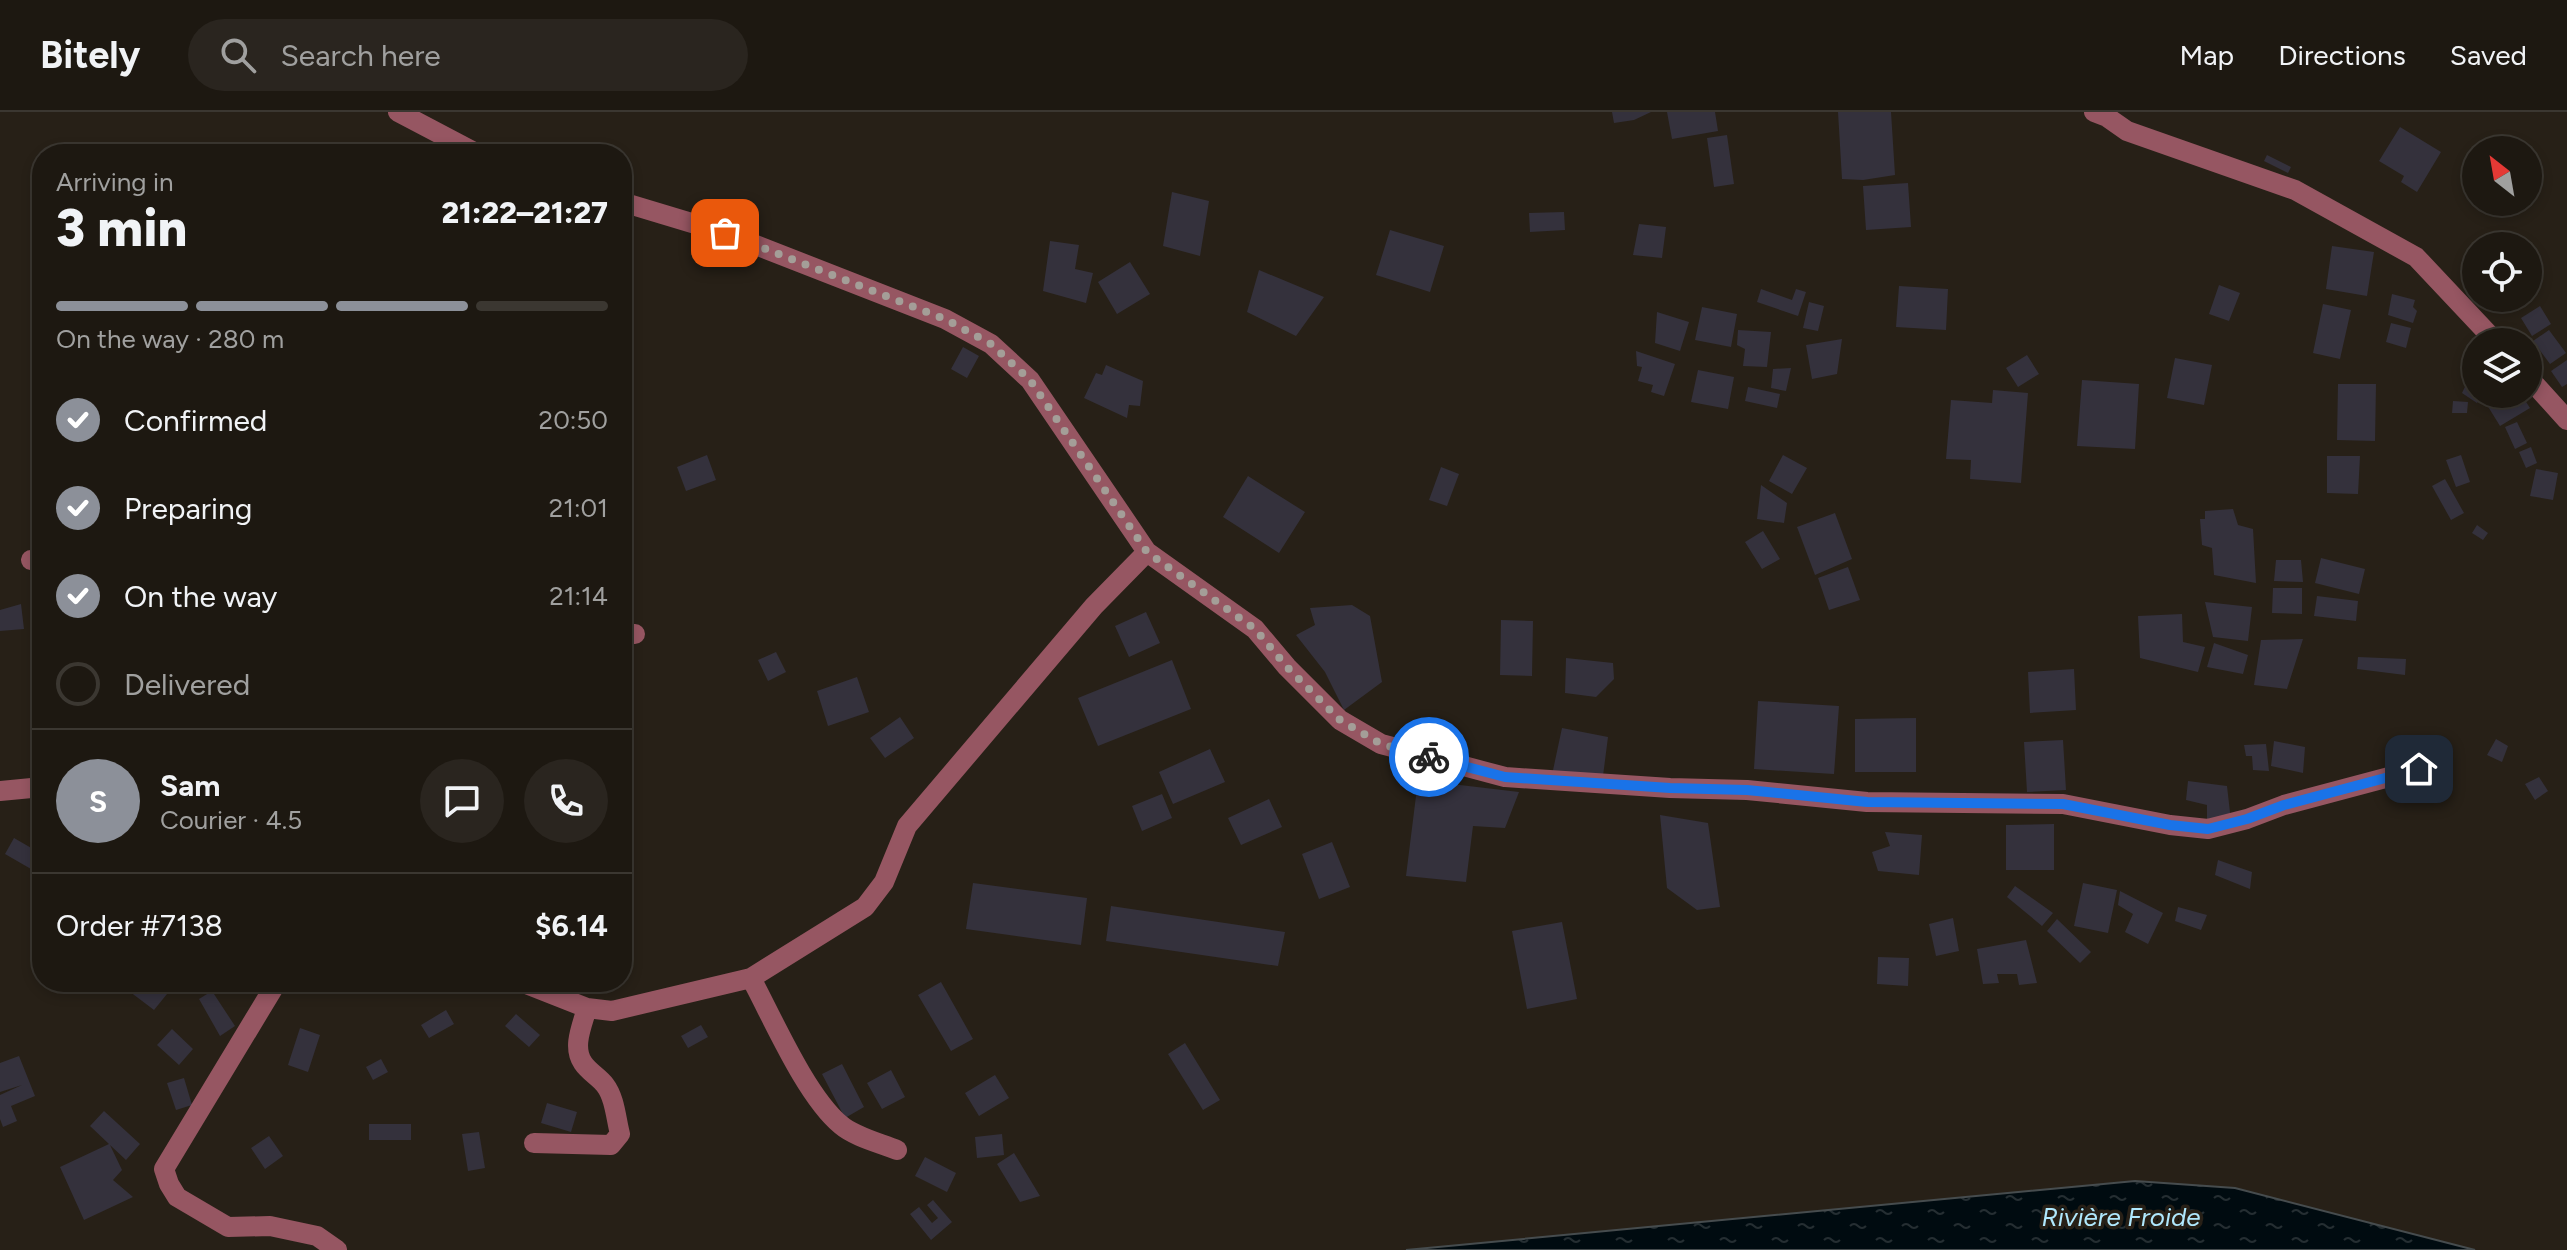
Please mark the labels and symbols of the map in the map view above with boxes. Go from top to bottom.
north arrow [2462,136,2542,216]
pin [691,199,759,267]
courier [1389,717,1469,797]
pin [2385,735,2453,803]
water label: Rivière Froide [2042,1201,2200,1233]

